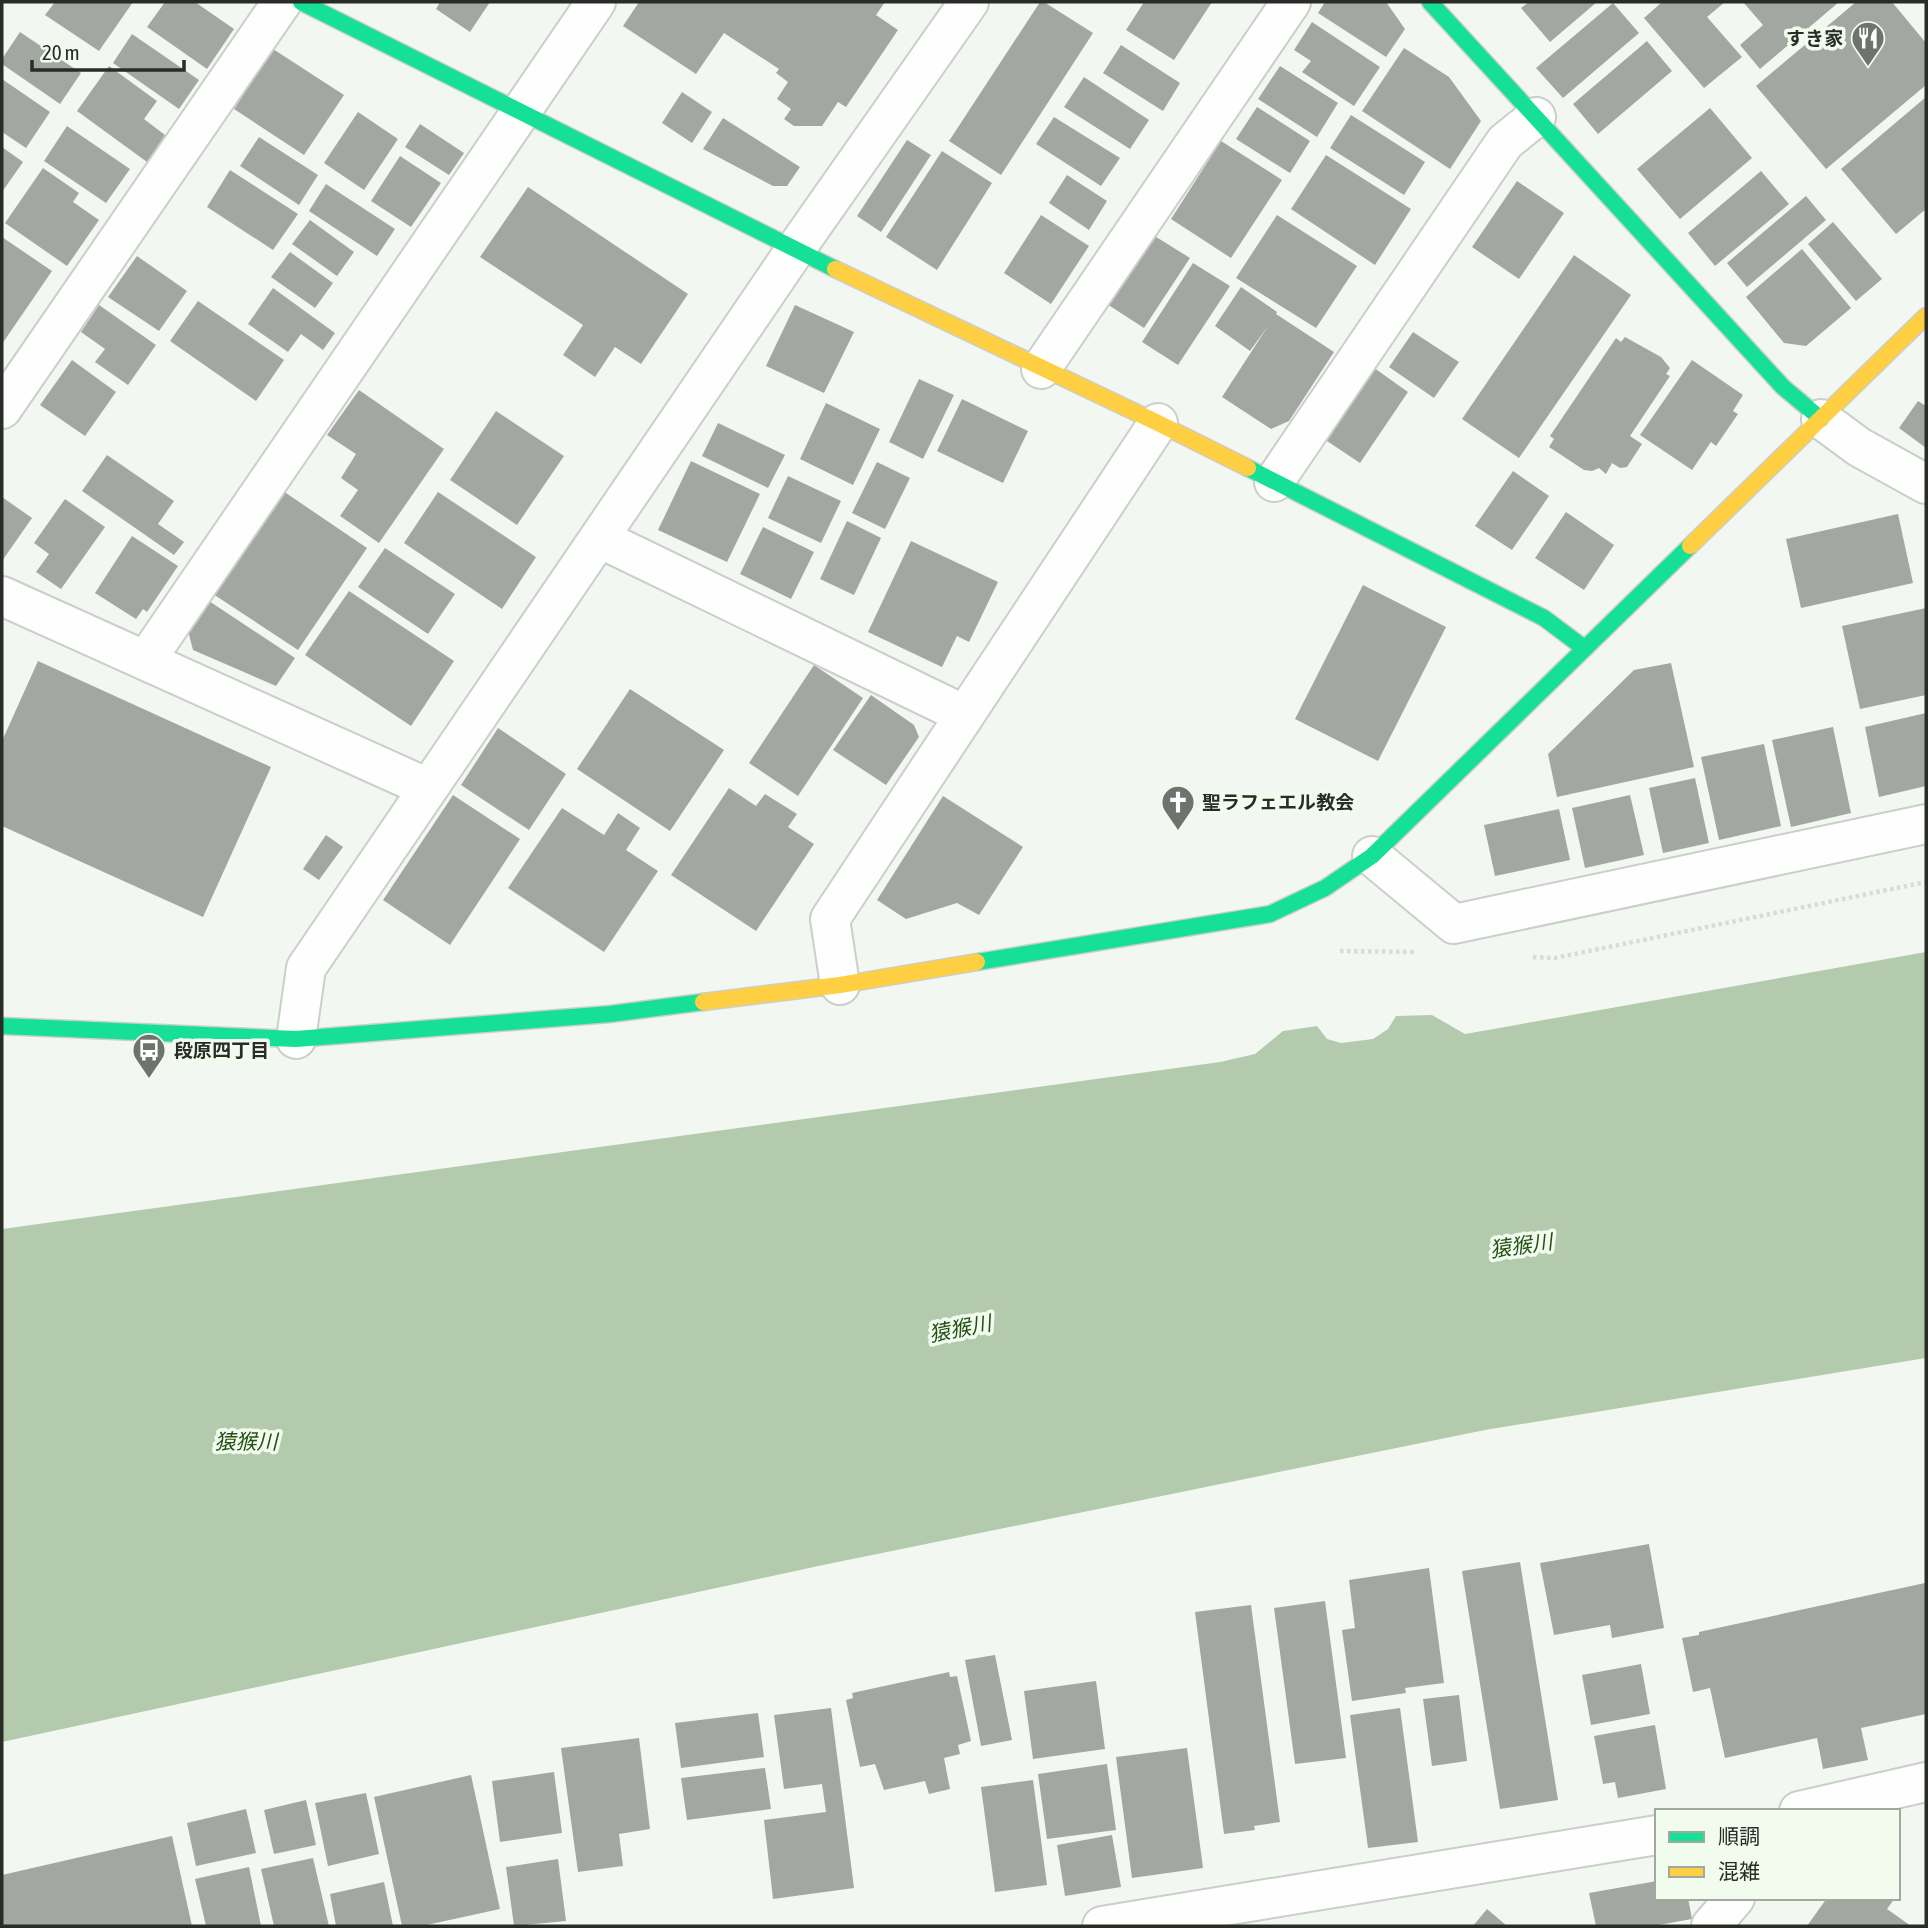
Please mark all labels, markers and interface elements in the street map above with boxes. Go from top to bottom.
restaurant icon: すき家 [1849,19,1887,68]
place label: すき家 [1786,27,1843,49]
scale bar [32,28,184,72]
text: 20 m [42,40,80,64]
church icon: 聖ラフェエル教会 [1159,783,1197,832]
place label: 聖ラフェエル教会 [1202,791,1354,813]
bus stop icon: 段原四丁目 [130,1031,168,1080]
place label: 段原四丁目 [174,1039,269,1061]
water label: 猿猴川 [1488,1228,1556,1261]
water label: 猿猴川 [927,1310,995,1346]
water label: 猿猴川 [215,1429,279,1453]
legend [1655,1809,1900,1900]
text: 順調 [1718,1824,1760,1848]
text: 混雑 [1718,1859,1760,1883]

